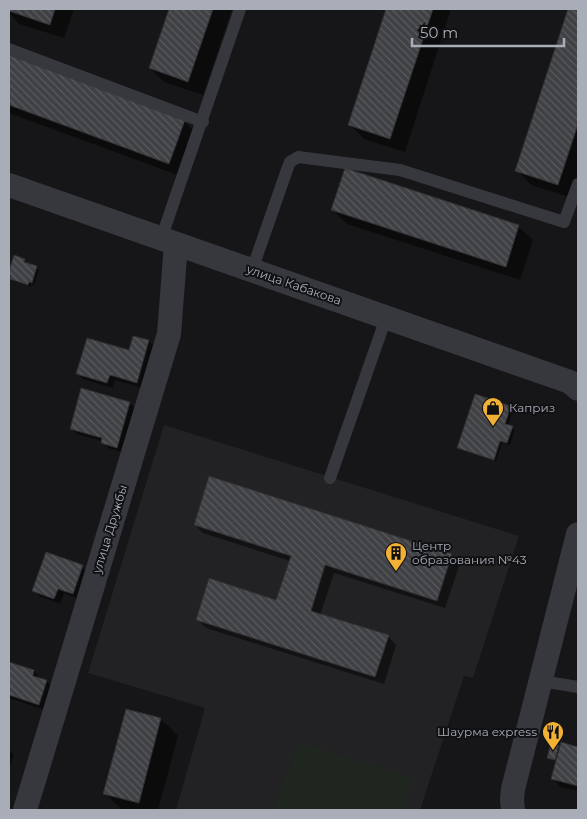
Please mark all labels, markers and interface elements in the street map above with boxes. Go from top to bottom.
scale bar [412,15,564,47]
text: 50 m [420,23,458,42]
street label: улица Кабакова [244,261,344,308]
shop icon: Каприз [481,396,505,427]
place label: Каприз [509,400,555,415]
street label: улица Дружбы [89,483,130,576]
place label: Центр образования №43 [412,538,527,567]
building icon: Центр образования №43 [384,541,408,572]
restaurant icon: Шаурма express [541,720,565,751]
place label: Шаурма express [437,724,537,739]

